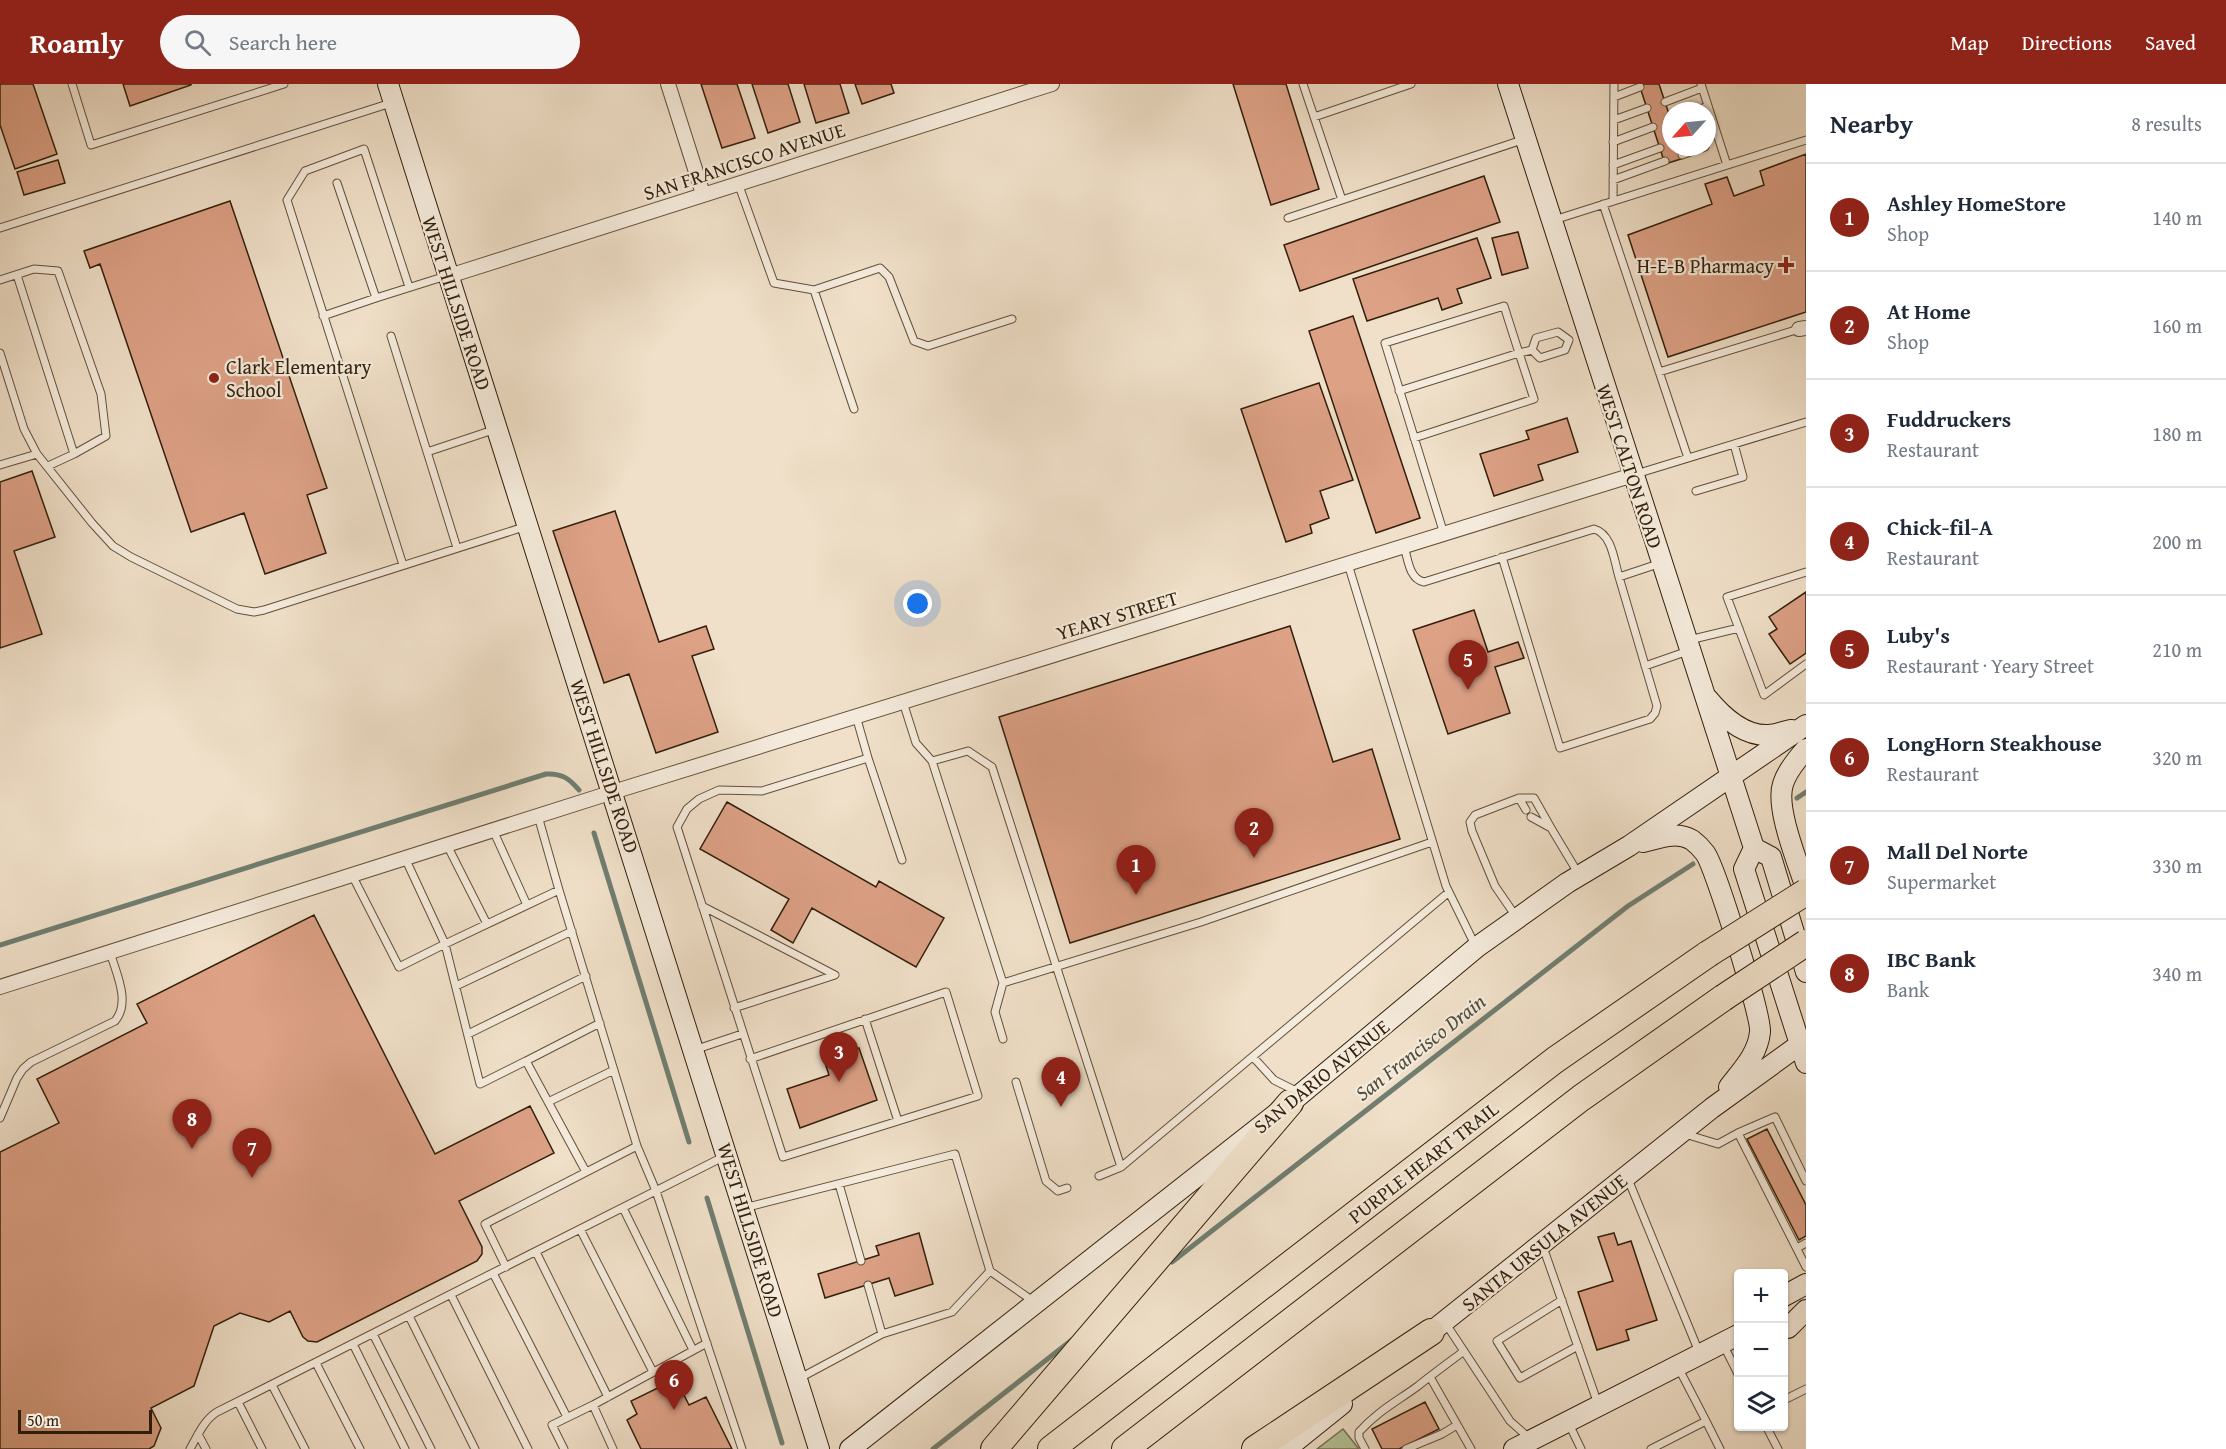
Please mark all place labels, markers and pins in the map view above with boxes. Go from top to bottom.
place label: H-E-B Pharmacy [1637,251,1774,280]
marker: H-E-B Pharmacy [1779,258,1793,272]
place label: Clark Elementary School [226,352,372,404]
marker: Clark Elementary School [207,371,221,385]
pin: 5 [1448,640,1488,690]
pin: 2 [1234,808,1274,858]
pin: 1 [1116,846,1156,895]
pin: 3 [820,1032,858,1082]
pin: 4 [1042,1058,1080,1107]
pin: 8 [172,1100,212,1149]
pin: 7 [232,1128,272,1178]
pin: 6 [654,1360,694,1410]

